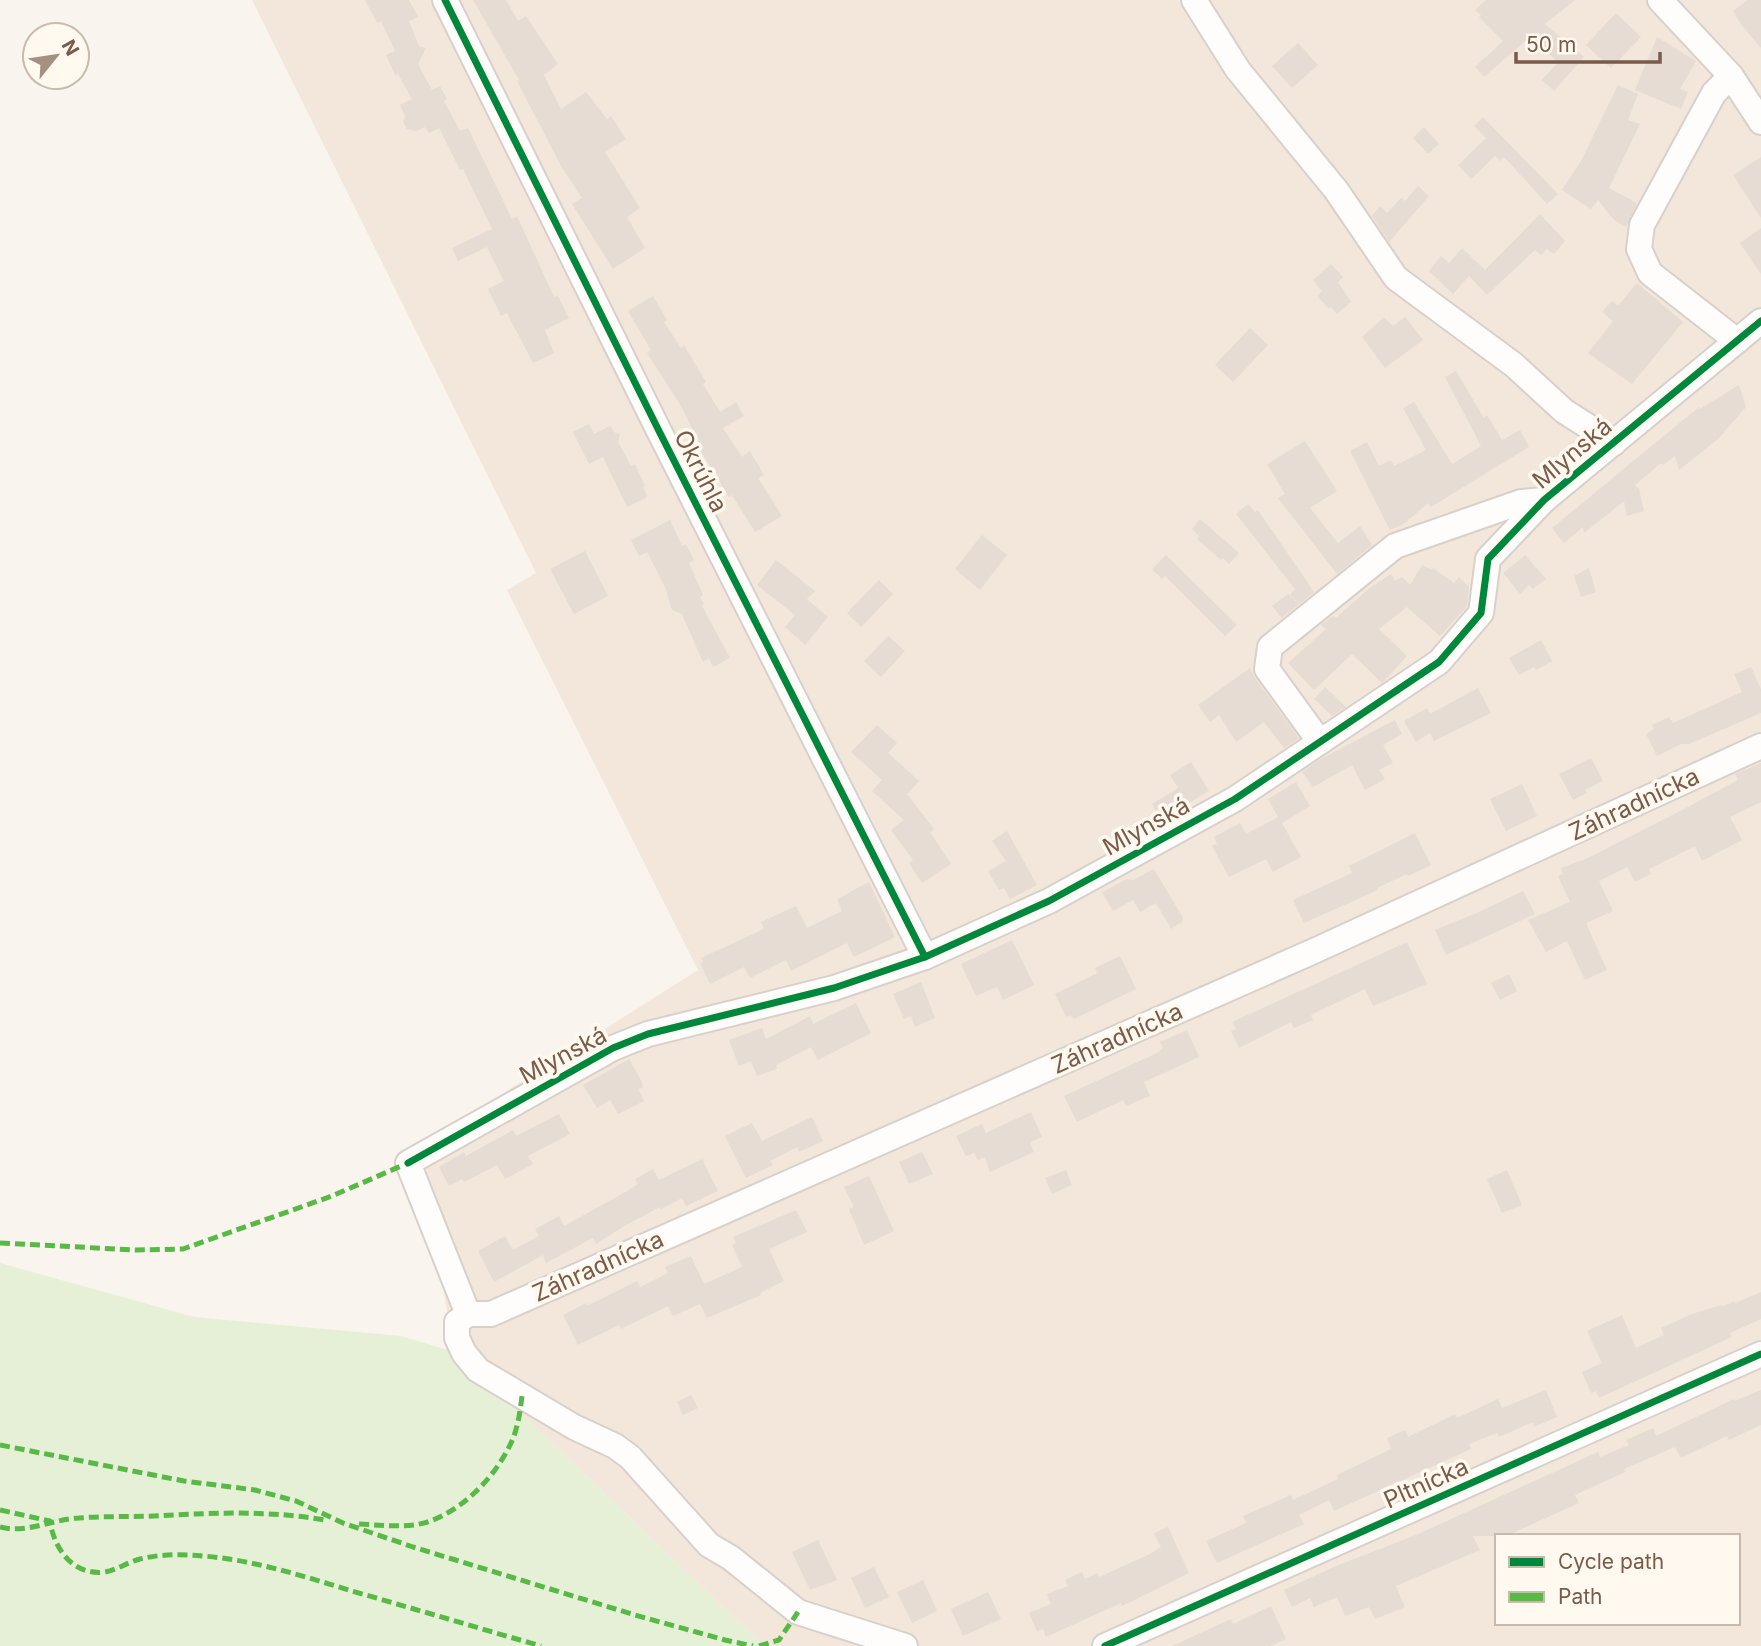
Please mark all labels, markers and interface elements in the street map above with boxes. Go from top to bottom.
north arrow [21,21,91,91]
scale bar [1516,21,1660,65]
text: 50 m [1526,32,1576,57]
text: N [57,36,84,60]
street label: Mlynská [1526,411,1618,495]
street label: Okrúhla [668,425,734,517]
street label: Záhradnícka [1564,761,1704,847]
street label: Mlynská [1098,790,1194,862]
street label: Záhradnícka [1047,996,1187,1080]
street label: Mlynská [514,1020,612,1090]
street label: Záhradnícka [528,1224,668,1308]
street label: Pltnícka [1379,1452,1473,1514]
legend [1495,1534,1740,1625]
text: Cycle path [1558,1549,1664,1574]
text: Path [1558,1584,1603,1609]

